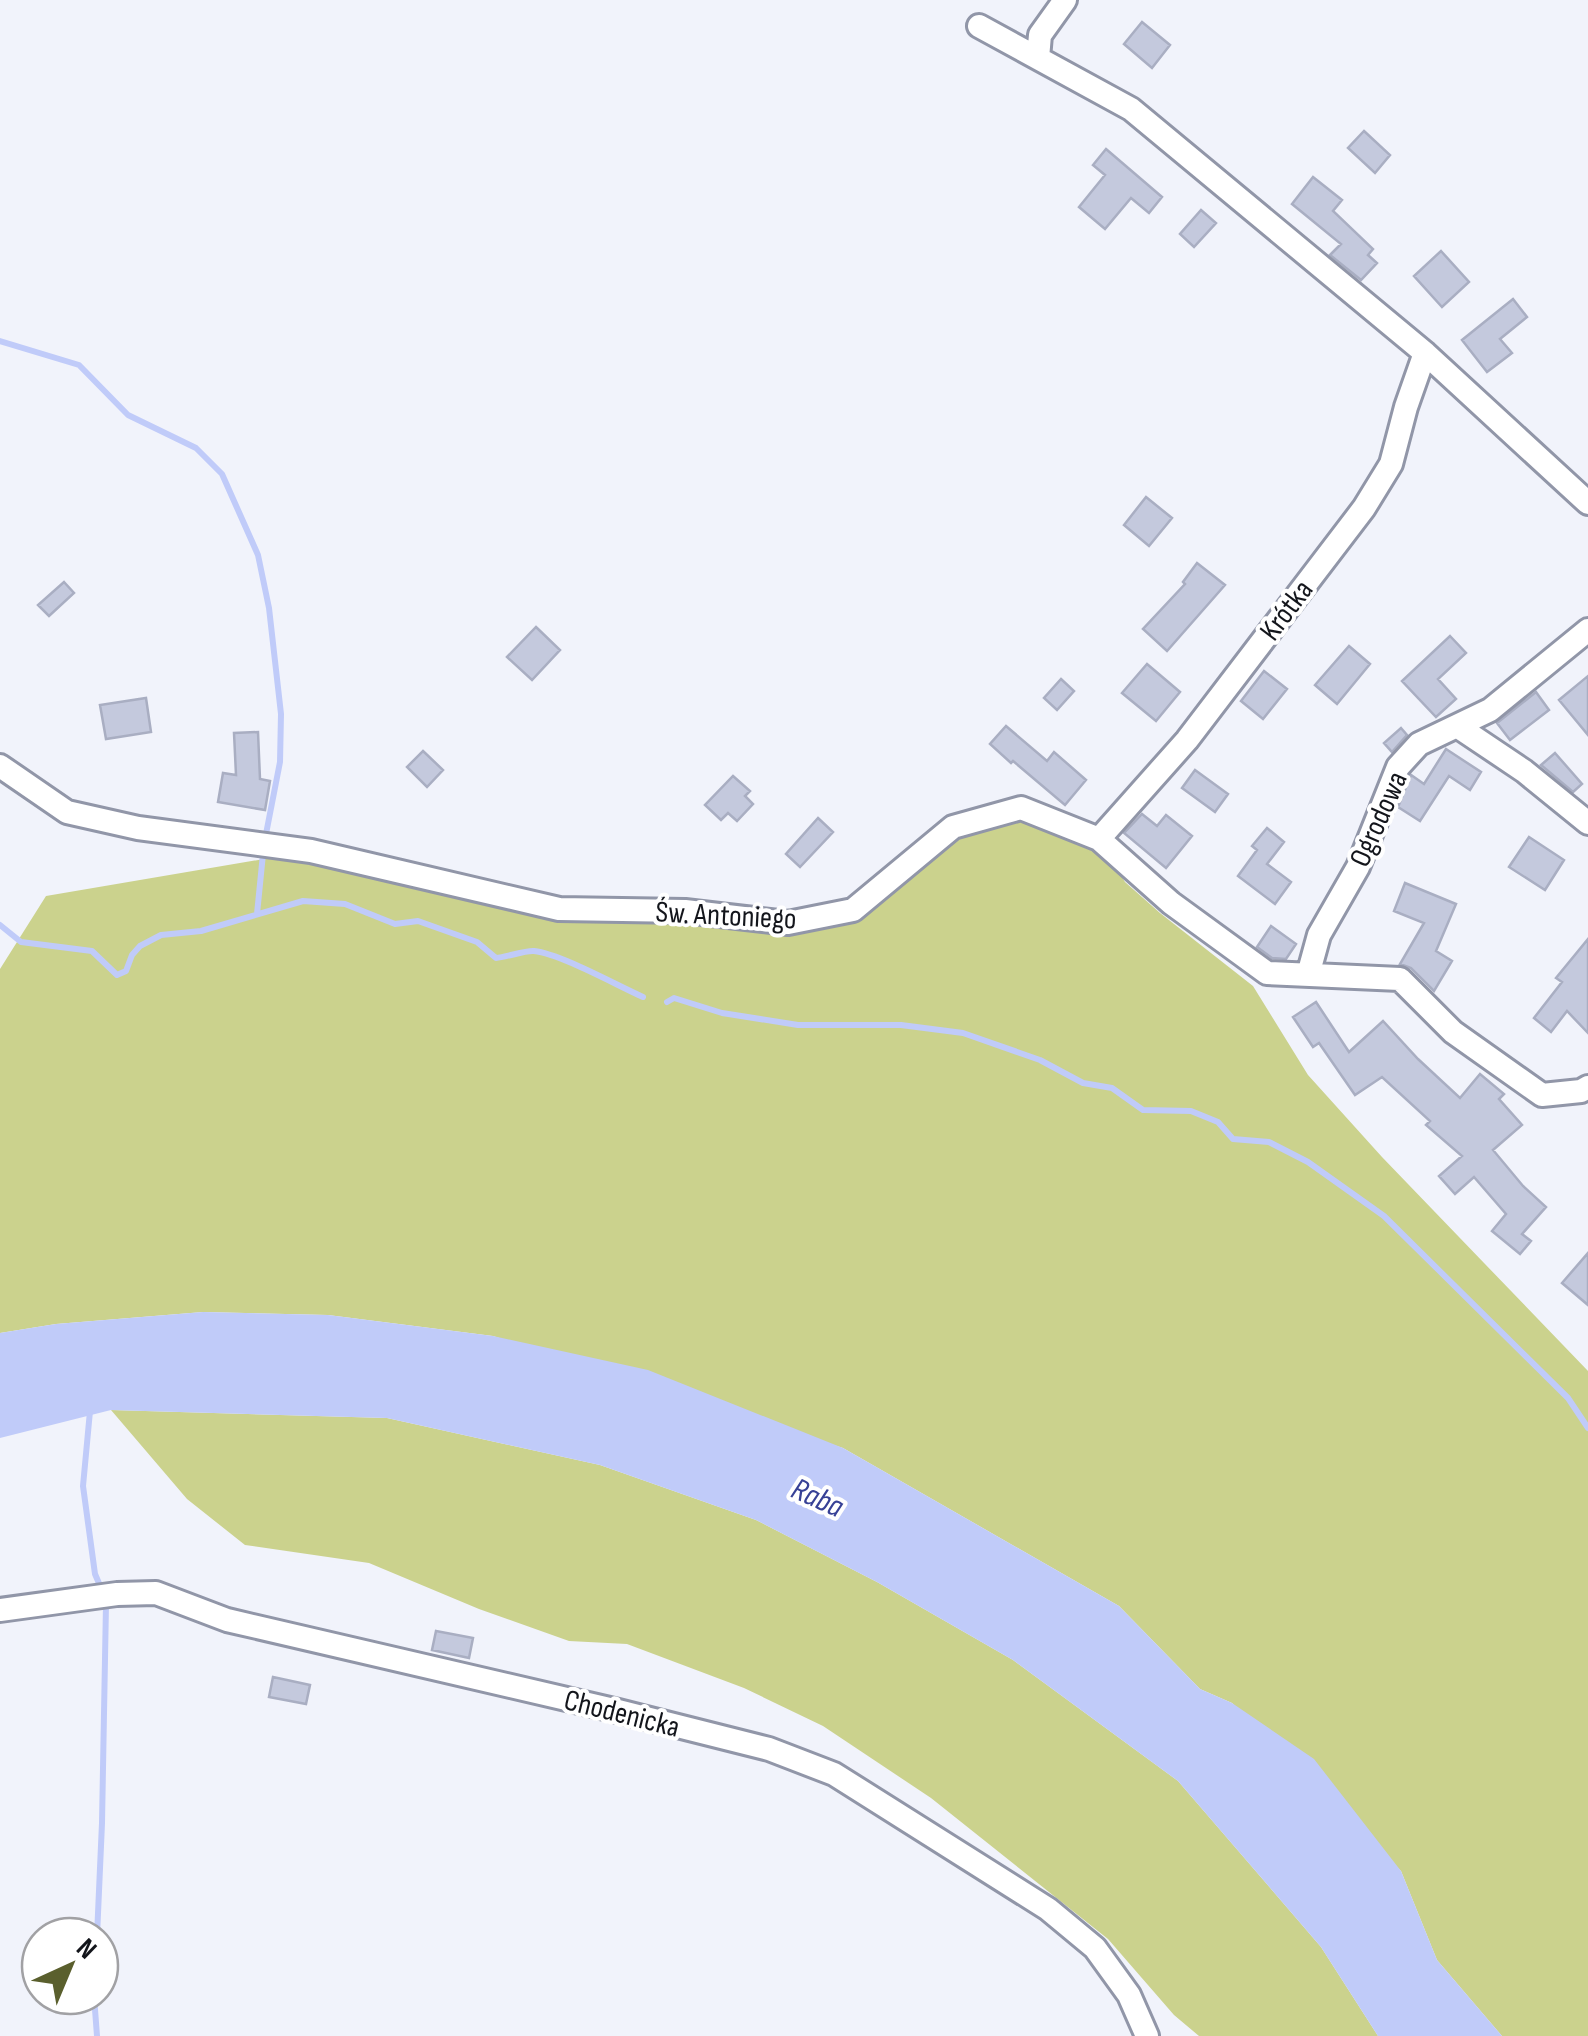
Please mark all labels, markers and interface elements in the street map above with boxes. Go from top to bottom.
street label: Krótka [1253,573,1321,648]
street label: Ogrodowa [1342,766,1416,872]
street label: Św. Antoniego [655,894,797,938]
water label: Raba [785,1470,850,1527]
street label: Chodenicka [560,1682,683,1746]
north arrow [20,1916,120,2016]
text: N [69,1932,103,1966]

